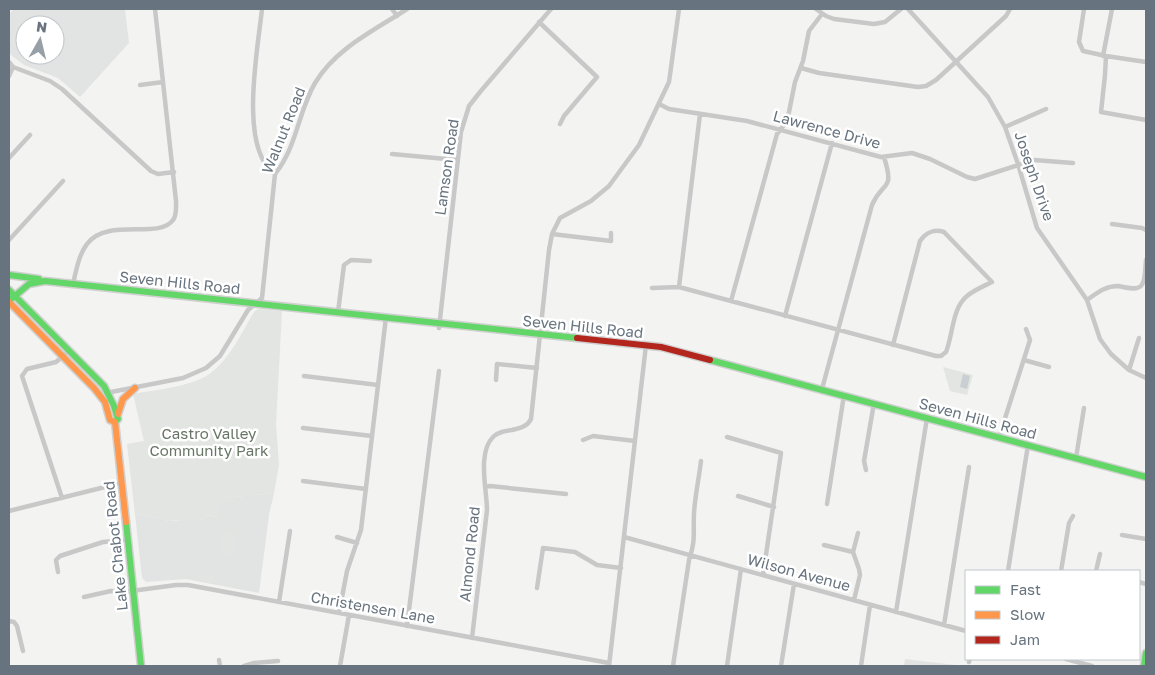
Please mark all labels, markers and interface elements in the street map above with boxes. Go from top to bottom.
north arrow [15,15,65,65]
text: N [35,17,48,36]
street label: Walnut Road [257,84,309,176]
street label: Lawrence Drive [771,106,883,152]
street label: Lamson Road [430,118,462,216]
street label: Joseph Drive [1011,129,1059,223]
street label: Seven Hills Road [119,267,241,297]
street label: Seven Hills Road [522,311,644,341]
street label: Seven Hills Road [917,394,1039,442]
park label: Castro Valley Community Park [150,424,269,459]
street label: Lake Chabot Road [99,480,131,612]
street label: Almond Road [455,505,483,603]
street label: Wilson Avenue [745,550,853,594]
legend [965,570,1140,660]
text: Fast [1010,580,1041,598]
street label: Christensen Lane [309,587,437,627]
text: Slow [1010,605,1045,623]
text: Jam [1010,630,1040,648]

